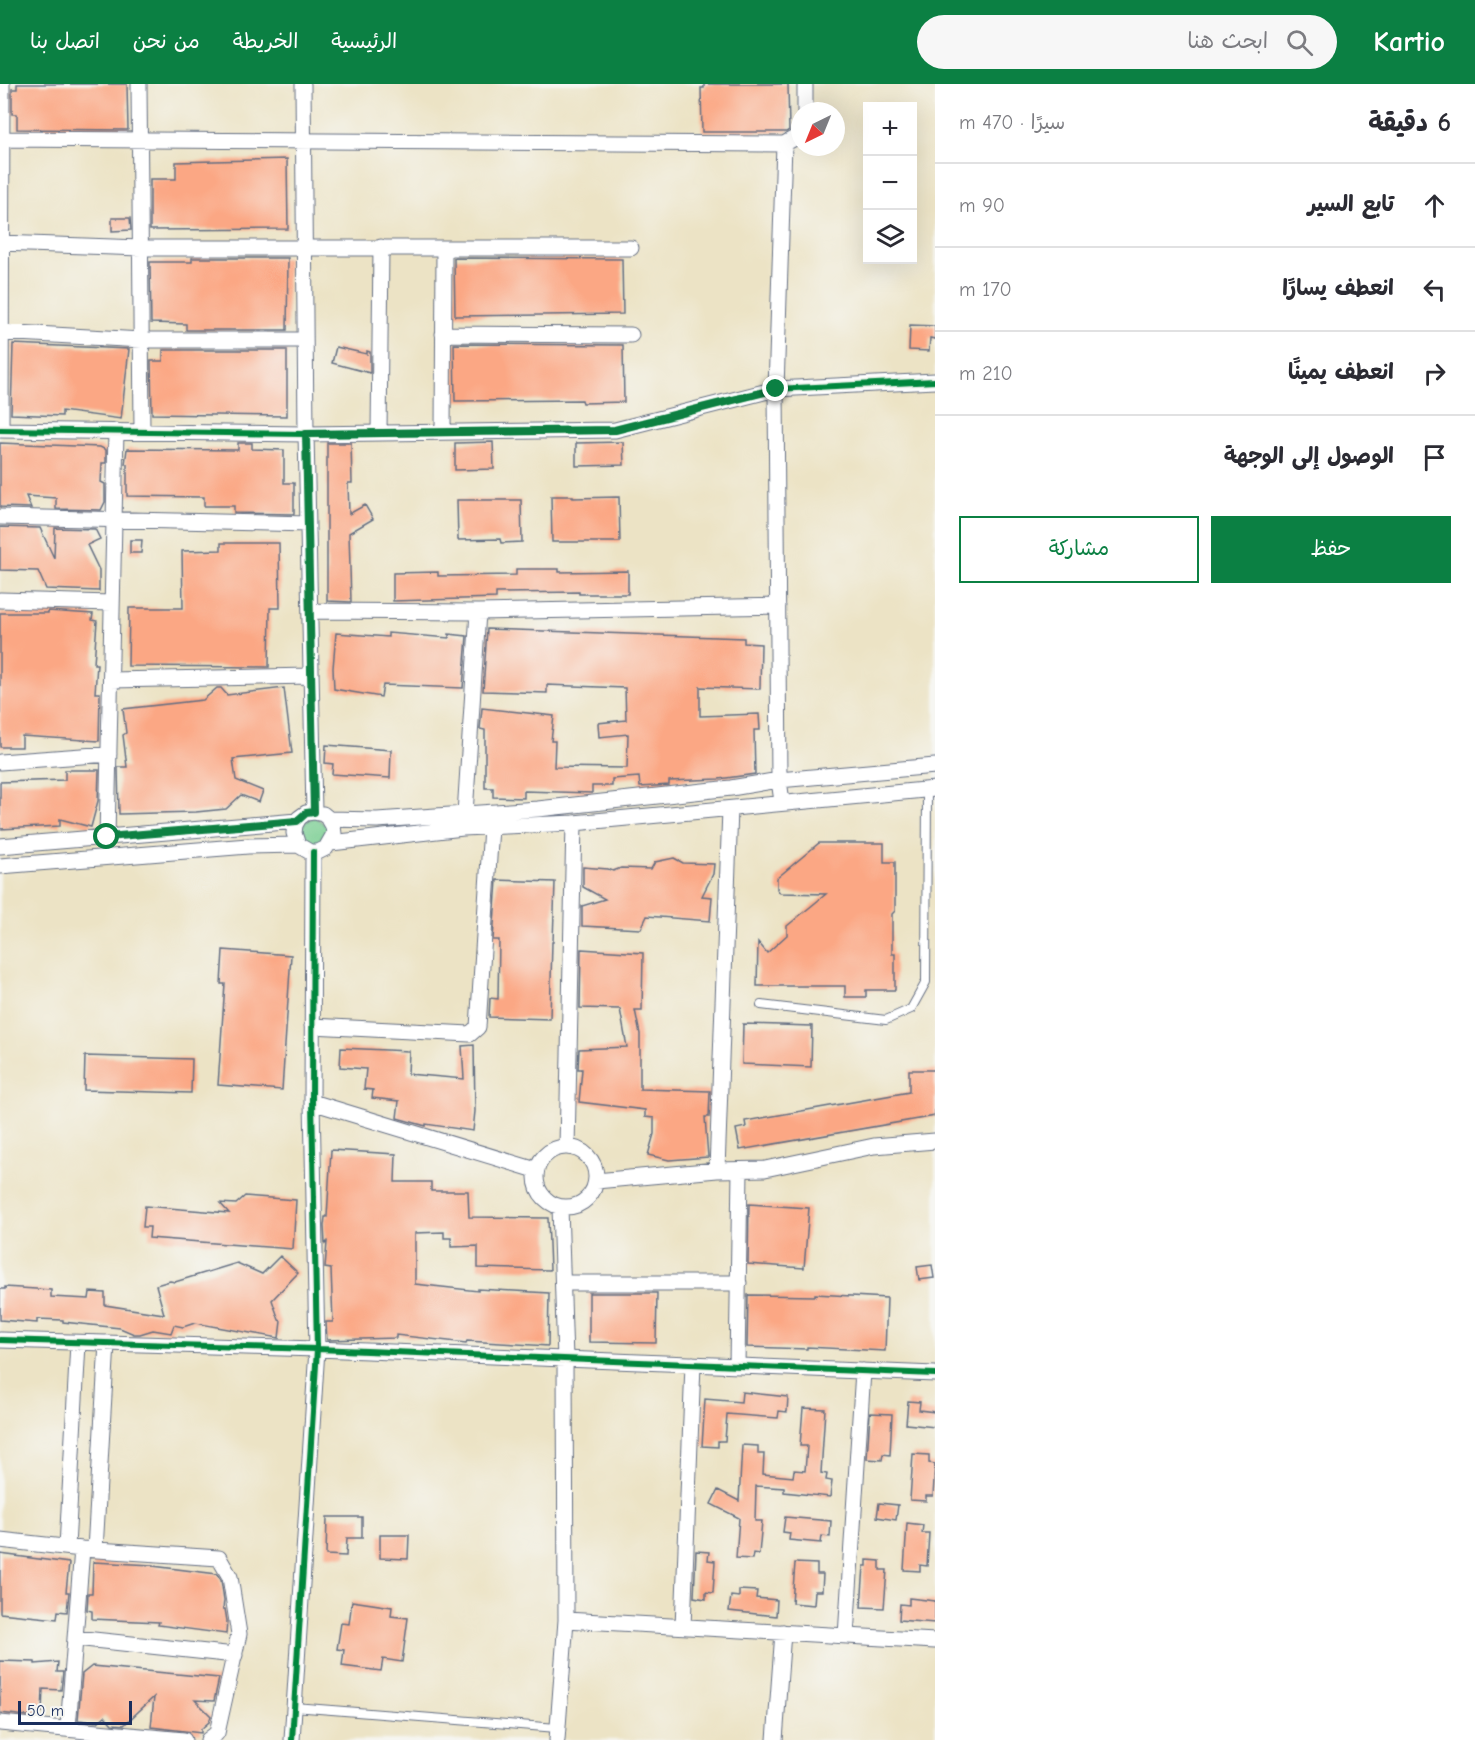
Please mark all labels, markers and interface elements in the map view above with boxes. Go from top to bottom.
search box [917,15,1337,69]
icon: search [1283,26,1316,59]
text: Kartio [1373,26,1445,58]
text: ابحث هنا [1187,28,1268,54]
text: اتصل بنا [30,29,100,53]
text: من نحن [133,29,200,53]
text: الخريطة [233,29,298,53]
text: الرئيسية [331,29,397,53]
north arrow [791,102,845,156]
map controls [863,102,917,264]
button: + [863,102,917,156]
text: 6 دقيقة [1368,108,1451,138]
text: سيرًا · 470 m [959,111,1065,134]
button: − [863,156,917,210]
icon: ahead [1418,189,1451,222]
text: تابع السير [1308,191,1394,217]
text: 90 m [959,194,1005,217]
button: layers [863,210,917,264]
icon: left [1418,273,1451,306]
text: انعطف يسارًا [1282,275,1394,301]
text: 170 m [959,278,1012,301]
icon: right [1418,357,1451,390]
text: انعطف يمينًا [1288,359,1394,385]
text: 210 m [959,362,1013,385]
route end [762,375,788,401]
icon: arrive [1418,441,1451,474]
text: الوصول إلى الوجهة [1224,443,1394,469]
button: مشاركة [959,516,1199,583]
button: حفظ [1211,516,1451,583]
route start [93,823,119,849]
scale bar [18,1698,132,1726]
text: 50 m [27,1702,64,1720]

